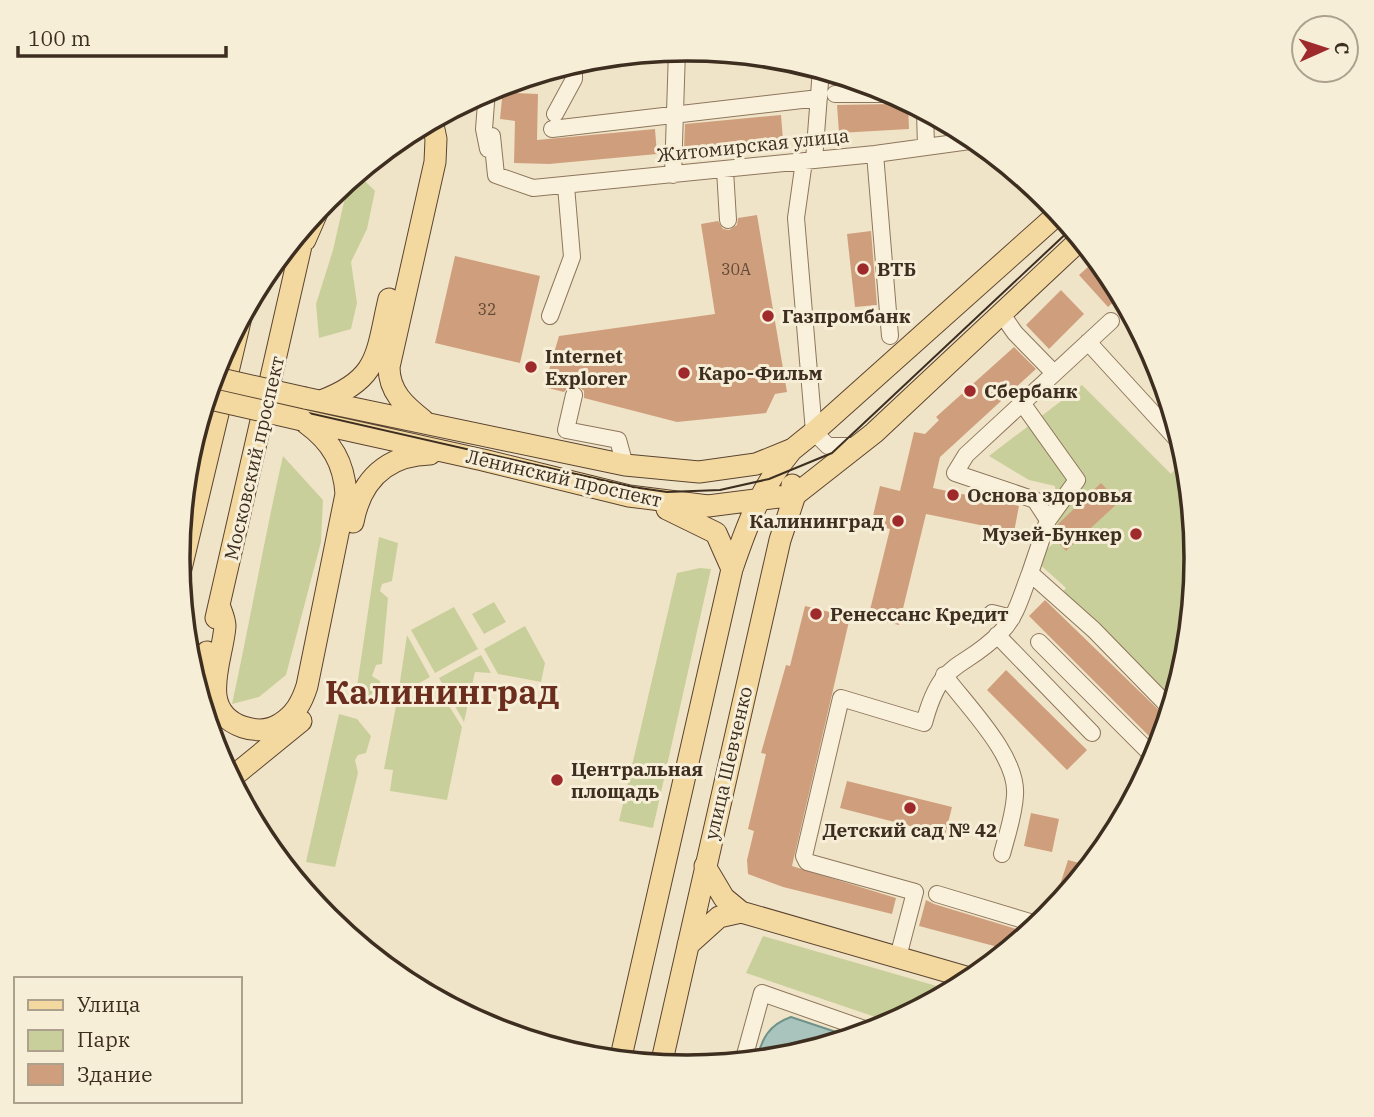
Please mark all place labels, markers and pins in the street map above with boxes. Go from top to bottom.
place label: ВТБ [877,257,916,281]
marker: ВТБ [855,261,871,277]
place label: Газпромбанк [782,304,911,328]
marker: Газпромбанк [760,308,776,324]
place label: Internet Explorer [545,344,628,390]
marker: Internet Explorer [523,359,539,375]
place label: Каро-Фильм [698,361,823,385]
marker: Каро-Фильм [676,365,692,381]
place label: Сбербанк [984,379,1078,403]
marker: Сбербанк [962,383,978,399]
place label: Основа здоровья [967,483,1132,507]
marker: Основа здоровья [945,487,961,503]
place label: Калининград [749,509,885,533]
marker: Калининград [890,513,906,529]
place label: Музей-Бункер [982,522,1122,546]
marker: Музей-Бункер [1128,526,1144,542]
place label: Ренессанс Кредит [830,602,1009,626]
marker: Ренессанс Кредит [808,606,824,622]
place label: Центральная площадь [571,757,703,803]
marker: Центральная площадь [549,772,565,788]
marker: Детский сад № 42 [902,800,918,816]
place label: Детский сад № 42 [823,818,997,842]

